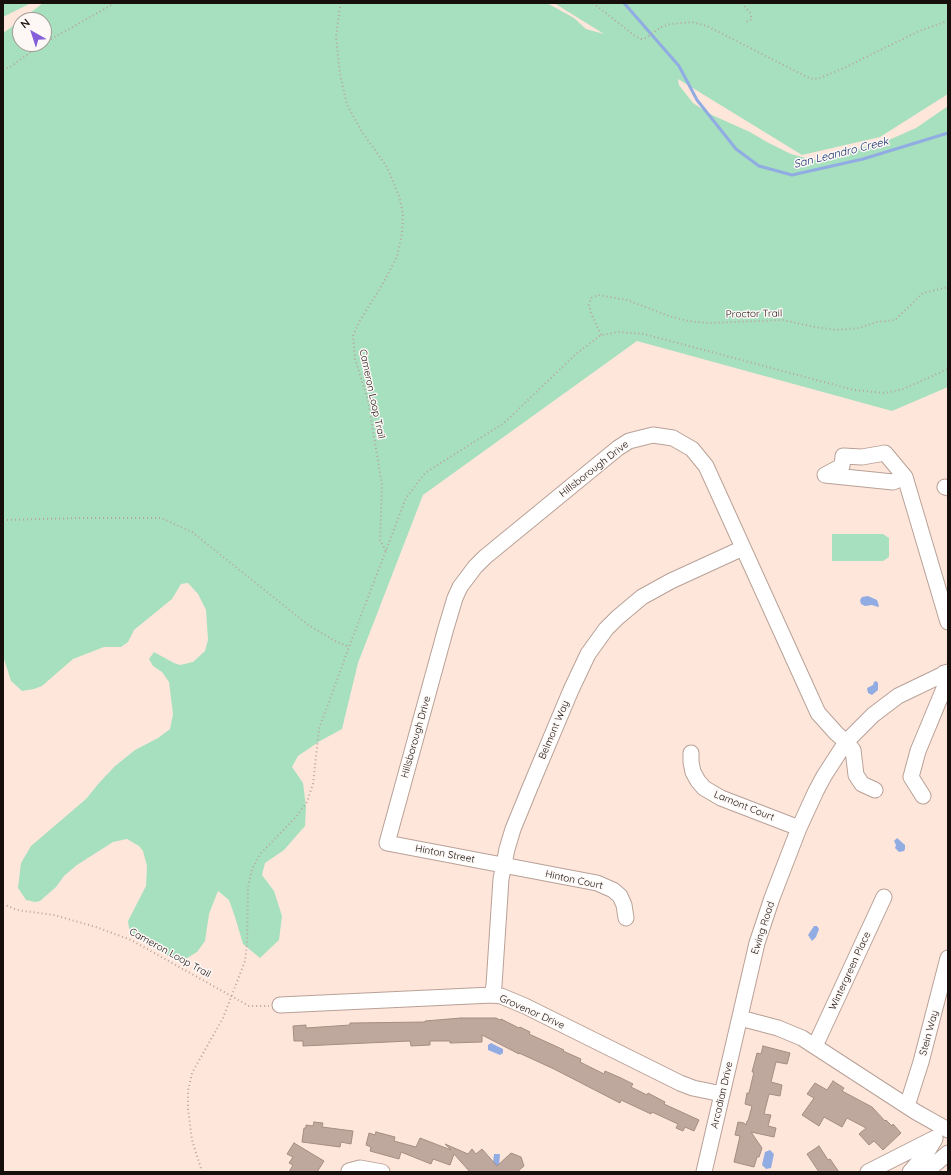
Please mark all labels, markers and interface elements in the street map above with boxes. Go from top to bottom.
north arrow [12,12,52,52]
text: N [18,15,33,31]
water label: San Leandro Creek [792,135,890,171]
street label: Proctor Trail [726,308,782,320]
street label: Cameron Loop Trail [357,348,387,440]
street label: Hillsborough Drive [557,438,631,500]
street label: Hillsborough Drive [399,695,433,779]
street label: Belmont Way [536,699,572,761]
street label: Lamont Court [712,788,776,824]
street label: Hinton Street [414,842,476,866]
street label: Hinton Court [544,868,604,892]
street label: Ewing Road [749,900,777,956]
street label: Cameron Loop Trail [127,926,213,980]
street label: Wintergreen Place [827,930,873,1012]
street label: Grovenor Drive [498,992,566,1032]
street label: Stein Way [917,1009,941,1057]
street label: Arcadian Drive [708,1060,736,1130]

